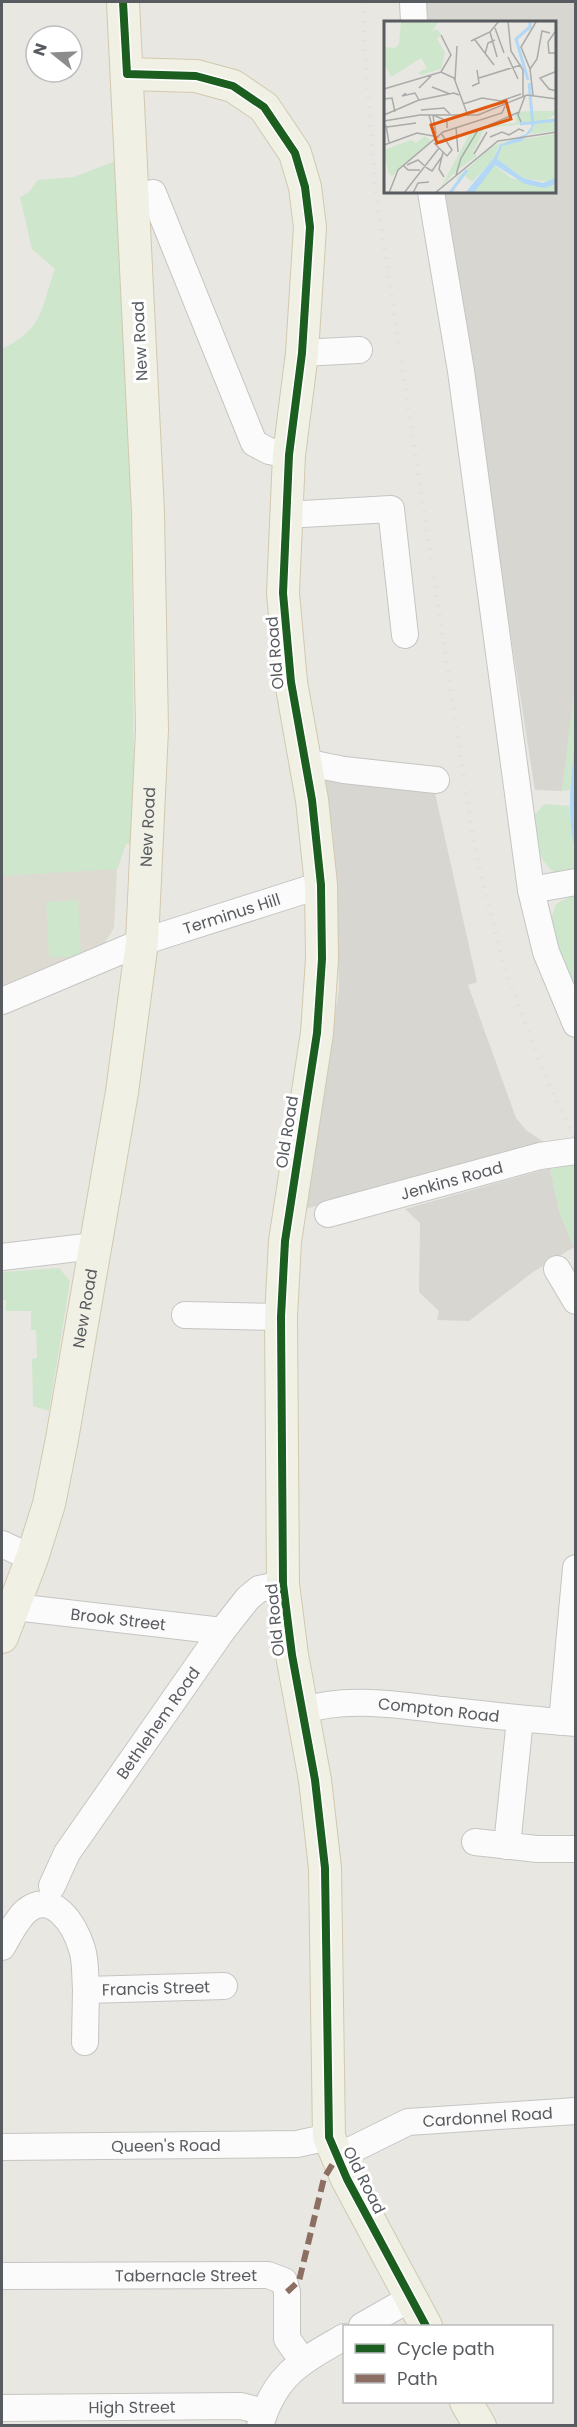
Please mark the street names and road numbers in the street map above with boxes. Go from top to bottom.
street label: New Road [126,300,154,382]
street label: Old Road [260,616,290,690]
street label: New Road [134,786,161,868]
street label: Terminus Hill [180,887,283,940]
street label: Old Road [270,1094,304,1170]
street label: Jenkins Road [398,1155,505,1205]
street label: New Road [66,1267,103,1350]
street label: Old Road [260,1582,290,1658]
street label: Brook Street [69,1602,167,1636]
street label: Bethlehem Road [111,1662,205,1784]
street label: Compton Road [377,1692,501,1728]
street label: Francis Street [101,1975,210,2001]
street label: Cardonnel Road [422,2101,554,2133]
street label: Queen's Road [111,2133,221,2157]
street label: Old Road [337,2142,391,2218]
street label: Tabernacle Street [115,2264,257,2287]
street label: High Street [88,2395,176,2419]

